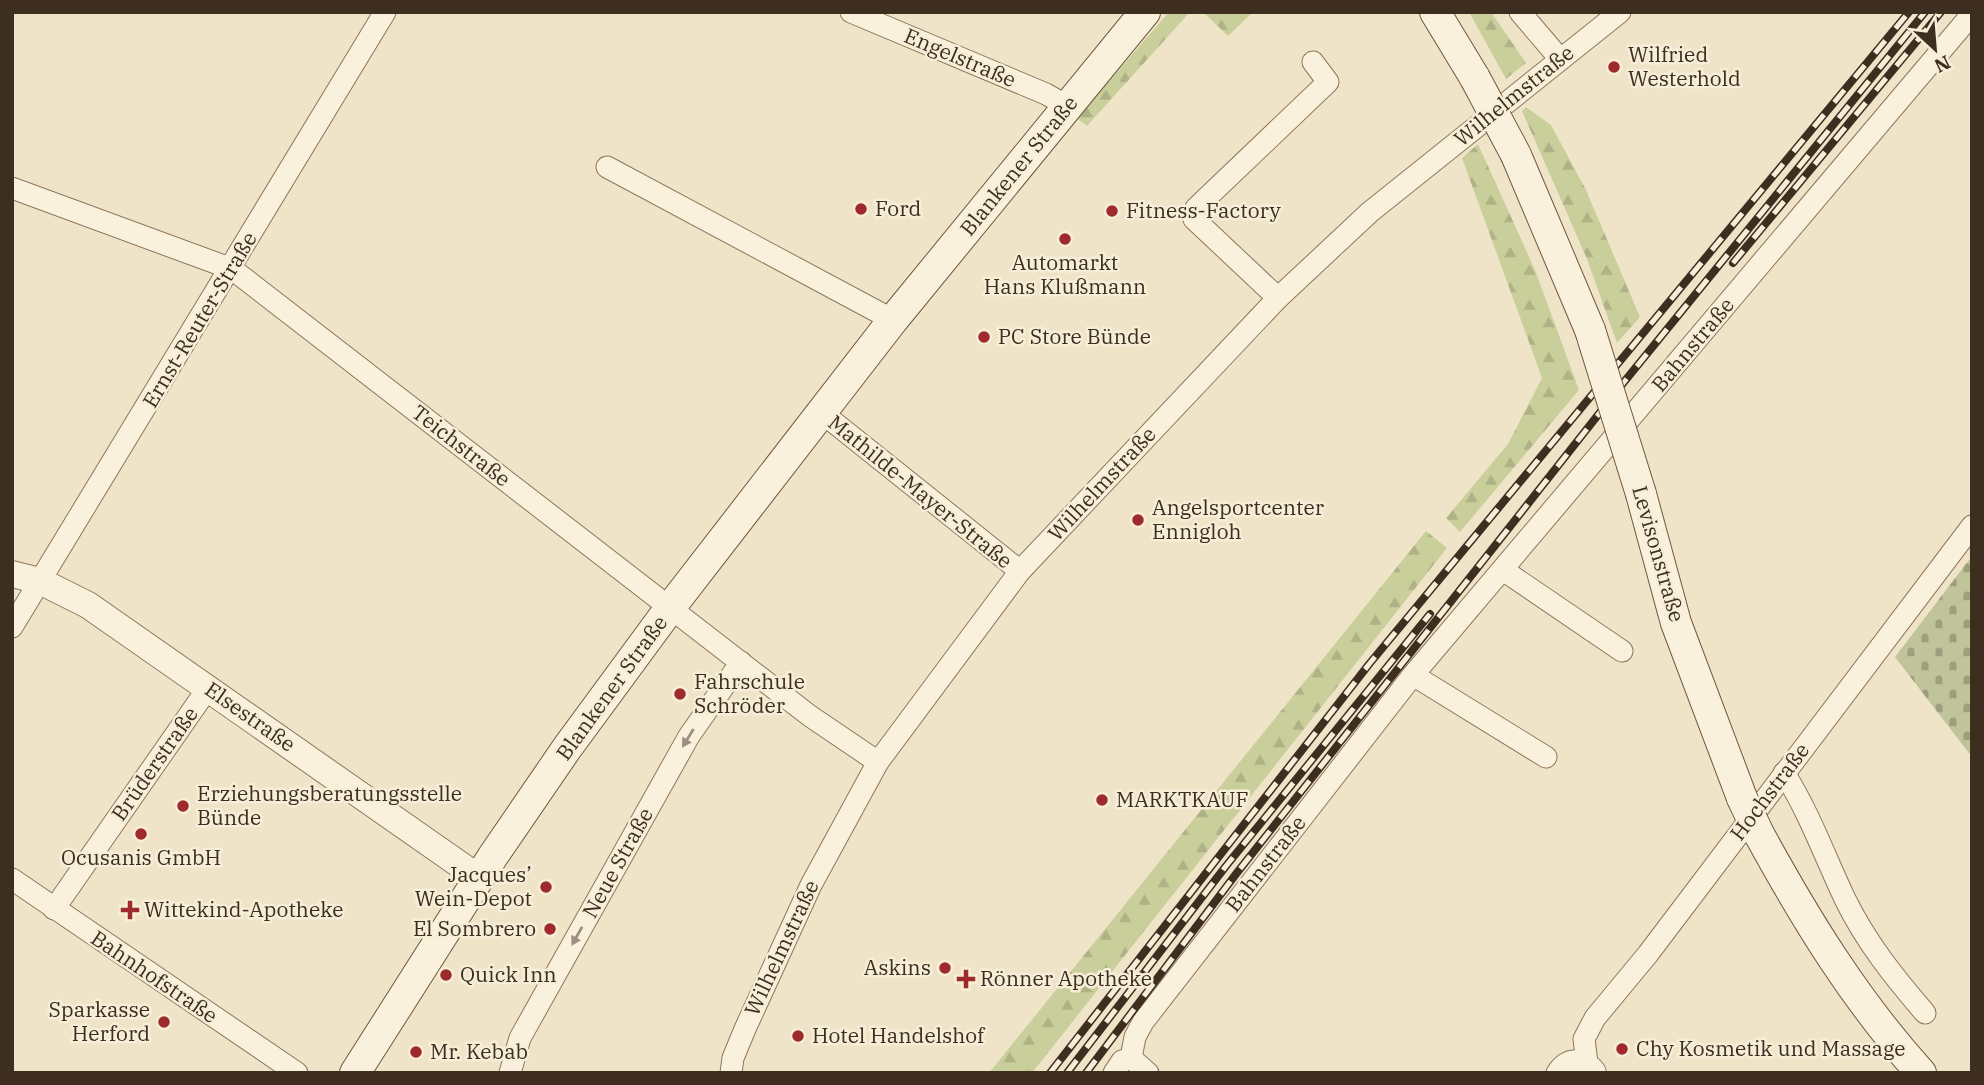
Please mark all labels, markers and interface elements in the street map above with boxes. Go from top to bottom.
north arrow [1900,14,1970,84]
street label: Engelstraße [900,21,1021,93]
street label: Wilhelmstraße [1448,38,1579,152]
place label: Wilfried Westerhold [1628,40,1741,92]
text: N [1930,50,1954,78]
marker: Wilfried Westerhold [1606,59,1622,75]
street label: Blankener Straße [953,90,1083,241]
place label: Ford [875,194,921,222]
place label: Fitness-Factory [1126,196,1282,224]
marker: Ford [853,201,869,217]
marker: Fitness-Factory [1104,203,1120,219]
street label: Ernst-Reuter-Straße [136,226,263,413]
marker: Automarkt Hans Klußmann [1057,231,1073,247]
place label: Automarkt Hans Klußmann [984,248,1146,300]
street label: Bahnstraße [1645,291,1740,397]
place label: PC Store Bünde [998,322,1151,350]
marker: PC Store Bünde [976,329,992,345]
street label: Teichstraße [407,398,517,492]
street label: Mathilde-Mayer-Straße [823,408,1019,574]
street label: Wilhelmstraße [1041,420,1162,546]
street label: Levisonstraße [1626,483,1692,625]
place label: Angelsportcenter Ennigloh [1152,493,1325,545]
marker: Angelsportcenter Ennigloh [1130,512,1146,528]
street label: Blankener Straße [549,609,673,765]
place label: Fahrschule Schröder [694,667,805,719]
street label: Elsestraße [200,675,301,758]
marker: Fahrschule Schröder [672,686,688,702]
street label: Brüderstraße [105,701,204,826]
one-way arrow [682,728,695,748]
street label: Hochstraße [1723,737,1815,846]
place label: Erziehungsberatungsstelle Bünde [197,779,462,831]
place label: MARKTKAUF [1116,785,1249,813]
marker: MARKTKAUF [1094,792,1110,808]
marker: Erziehungsberatungsstelle Bünde [175,798,191,814]
street label: Neue Straße [575,802,659,923]
street label: Bahnstraße [1219,809,1312,917]
marker: Ocusanis GmbH [133,826,149,842]
place label: Ocusanis GmbH [61,843,221,871]
place label: Jacques’ Wein-Depot [415,860,532,912]
street label: Wilhelmstraße [737,875,825,1020]
marker: Jacques’ Wein-Depot [538,879,554,895]
place label: Wittekind-Apotheke [144,895,343,923]
marker: Wittekind-Apotheke [122,902,138,918]
place label: El Sombrero [413,914,536,942]
marker: El Sombrero [542,921,558,937]
street label: Bahnhofstraße [86,923,223,1029]
one-way arrow [571,927,583,946]
place label: Askins [864,953,931,981]
place label: Quick Inn [460,960,557,988]
marker: Askins [937,960,953,976]
place label: Rönner Apotheke [980,964,1152,992]
marker: Quick Inn [438,967,454,983]
marker: Rönner Apotheke [958,971,974,987]
place label: Sparkasse Herford [49,995,150,1047]
marker: Sparkasse Herford [156,1014,172,1030]
place label: Hotel Handelshof [812,1021,986,1049]
marker: Hotel Handelshof [790,1028,806,1044]
place label: Chy Kosmetik und Massage [1636,1034,1906,1062]
place label: Mr. Kebab [430,1037,528,1065]
marker: Chy Kosmetik und Massage [1614,1041,1630,1057]
marker: Mr. Kebab [408,1044,424,1060]

